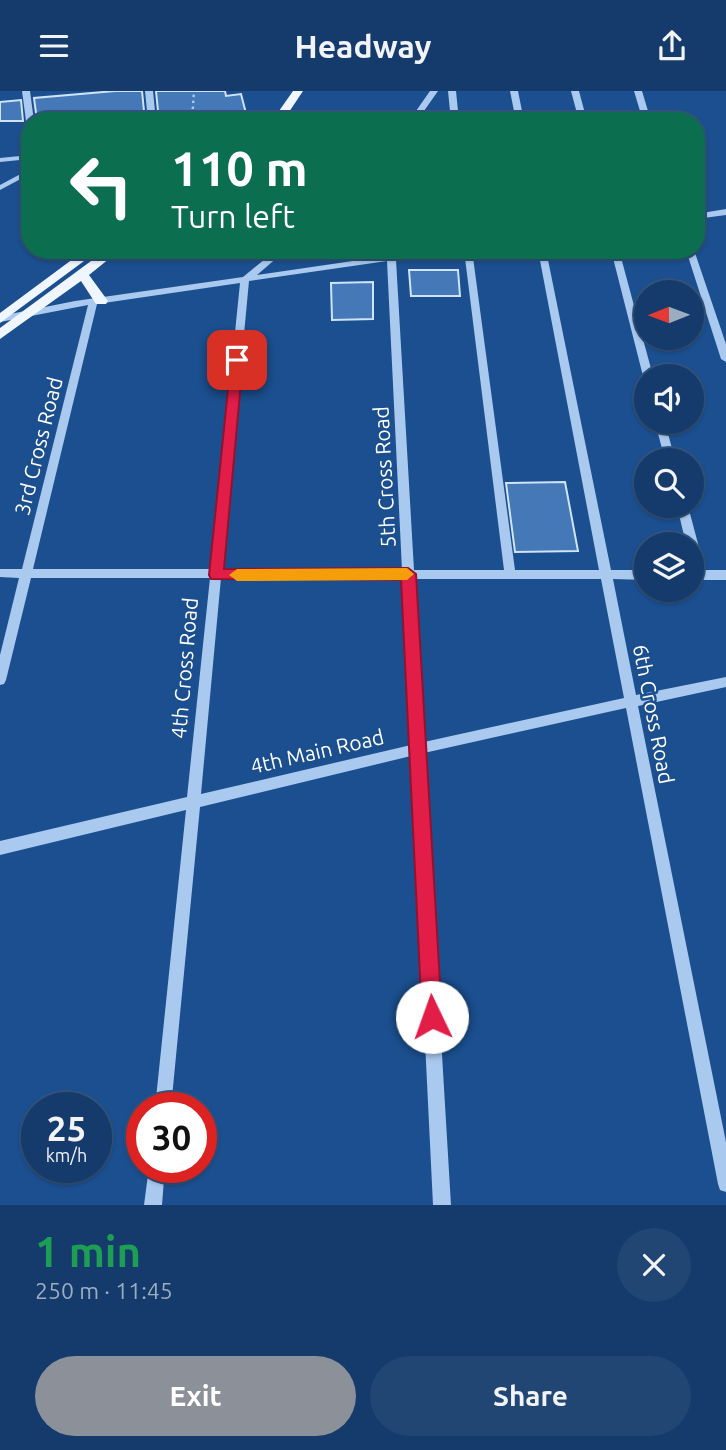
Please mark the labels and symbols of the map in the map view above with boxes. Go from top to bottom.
north arrow [634,280,704,350]
pin [207,330,267,390]
street label: 3rd Cross Road [9,374,67,518]
street label: 5th Cross Road [368,406,400,548]
street label: 4th Cross Road [166,597,202,739]
street label: 6th Cross Road [629,642,679,786]
street label: 4th Main Road [248,724,386,778]
position arrow [395,980,469,1054]
speed limit sign: 30 [126,1092,217,1183]

